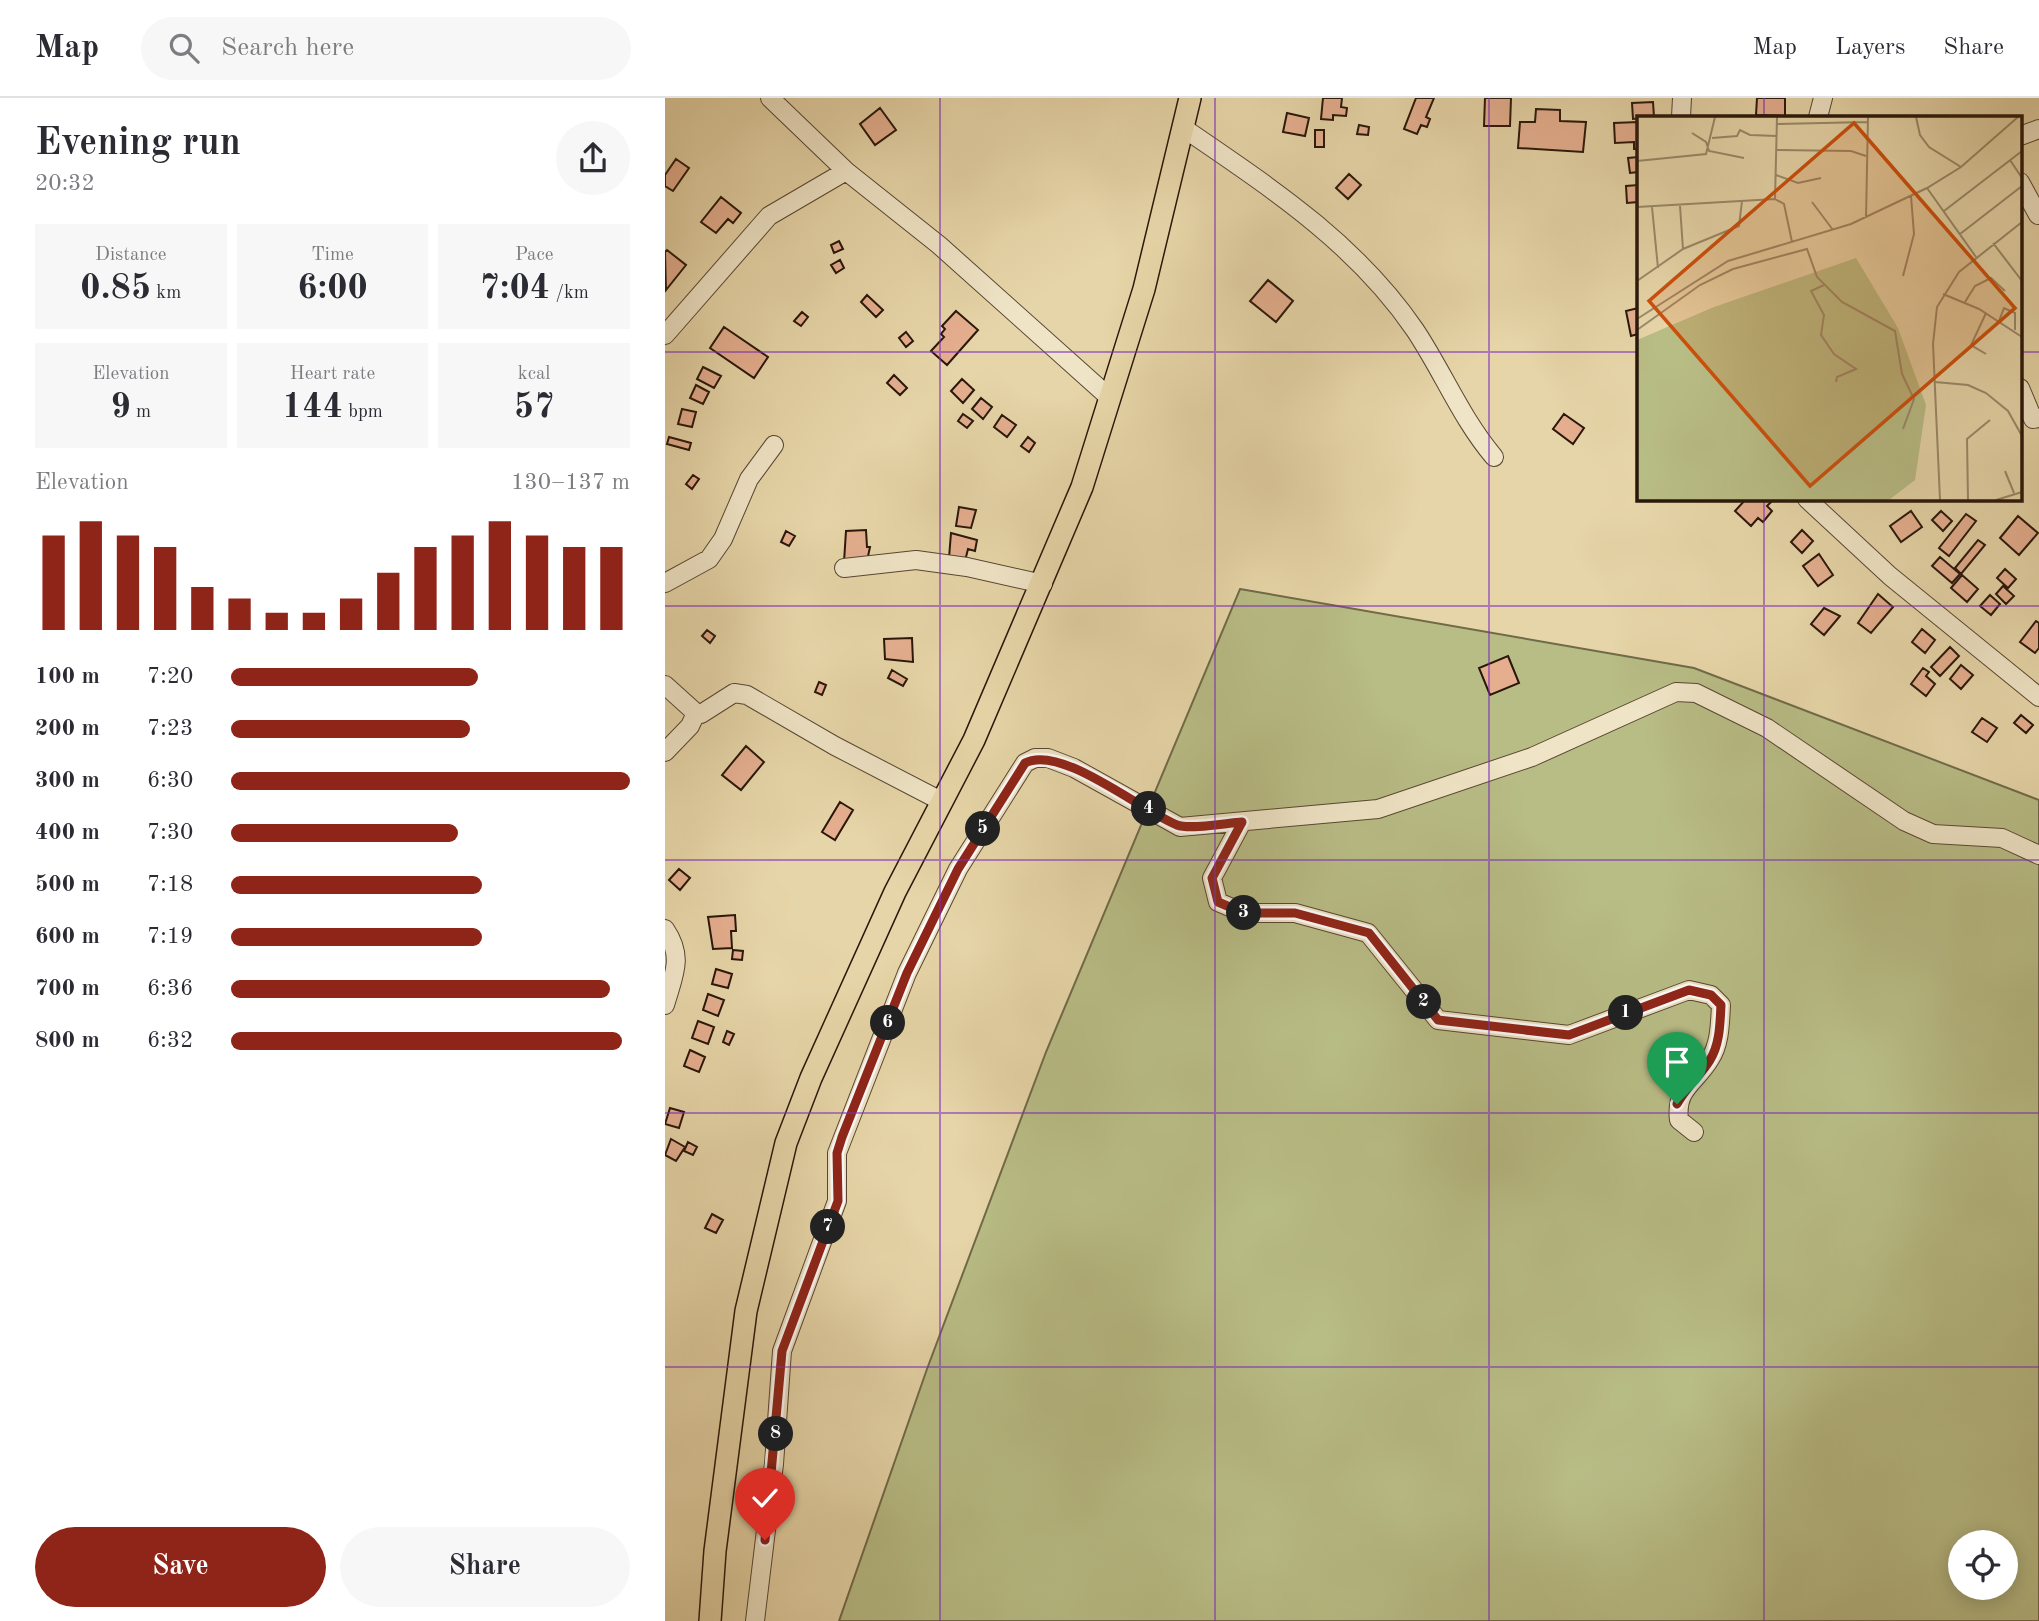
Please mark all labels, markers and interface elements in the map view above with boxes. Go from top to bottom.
search box [141,17,631,80]
icon: search [165,29,203,67]
text: Map [35,32,99,65]
text: Search here [221,35,354,61]
text: Map [1753,36,1797,60]
text: Layers [1835,36,1905,60]
text: Share [1943,36,2004,60]
inset map [1637,116,2021,500]
button: share [556,121,630,195]
text: Evening run [35,125,241,163]
text: 20:32 [35,172,95,195]
text: Distance [95,246,167,265]
text: Time [311,246,354,265]
text: Pace [515,246,553,265]
text: 0.85 [80,271,151,306]
text: 6:00 [297,271,368,306]
text: 7:04 [479,271,550,306]
text: km [151,284,181,303]
text: /km [550,284,589,303]
text: Elevation [92,365,169,384]
text: Heart rate [290,365,375,384]
text: kcal [518,365,551,384]
text: 9 [110,390,131,425]
text: 144 [282,390,343,425]
text: 57 [514,390,554,425]
text: m [131,403,151,422]
text: bpm [343,403,383,422]
text: Elevation [35,471,129,494]
text: 130–137 m [511,471,630,494]
text: 100 m [35,665,100,688]
text: 7:20 [147,665,193,688]
text: 200 m [35,717,100,740]
text: 7:23 [147,717,193,740]
text: 300 m [35,769,100,792]
text: 6:30 [147,769,193,792]
pin: 4 [1131,792,1167,826]
text: 4 [1143,799,1154,818]
pin: 5 [965,812,1001,846]
text: 5 [977,819,988,838]
text: 400 m [35,821,100,844]
text: 7:30 [147,821,193,844]
text: 500 m [35,873,100,896]
text: 7:18 [147,873,193,896]
pin: 3 [1227,896,1261,930]
text: 3 [1238,903,1249,922]
text: 600 m [35,925,100,948]
text: 7:19 [147,925,193,948]
text: 700 m [35,977,100,1000]
text: 6:36 [147,977,193,1000]
pin: 2 [1407,984,1441,1020]
text: 2 [1418,992,1429,1011]
pin: 1 [1609,996,1643,1030]
text: 1 [1620,1003,1631,1022]
pin: 6 [871,1006,906,1040]
text: 6 [882,1013,893,1032]
text: 800 m [35,1029,100,1052]
text: 6:32 [147,1029,193,1052]
pin [1647,1032,1707,1104]
icon: arrive [1658,1043,1696,1081]
pin: 7 [811,1210,845,1244]
text: 7 [822,1217,833,1236]
pin: 8 [759,1416,793,1452]
text: 8 [770,1424,781,1443]
pin [735,1468,795,1540]
icon: check [746,1479,784,1517]
button: Save [35,1527,326,1607]
button: Share [340,1527,630,1607]
map controls [1948,1530,2018,1600]
button: locate [1948,1530,2018,1600]

